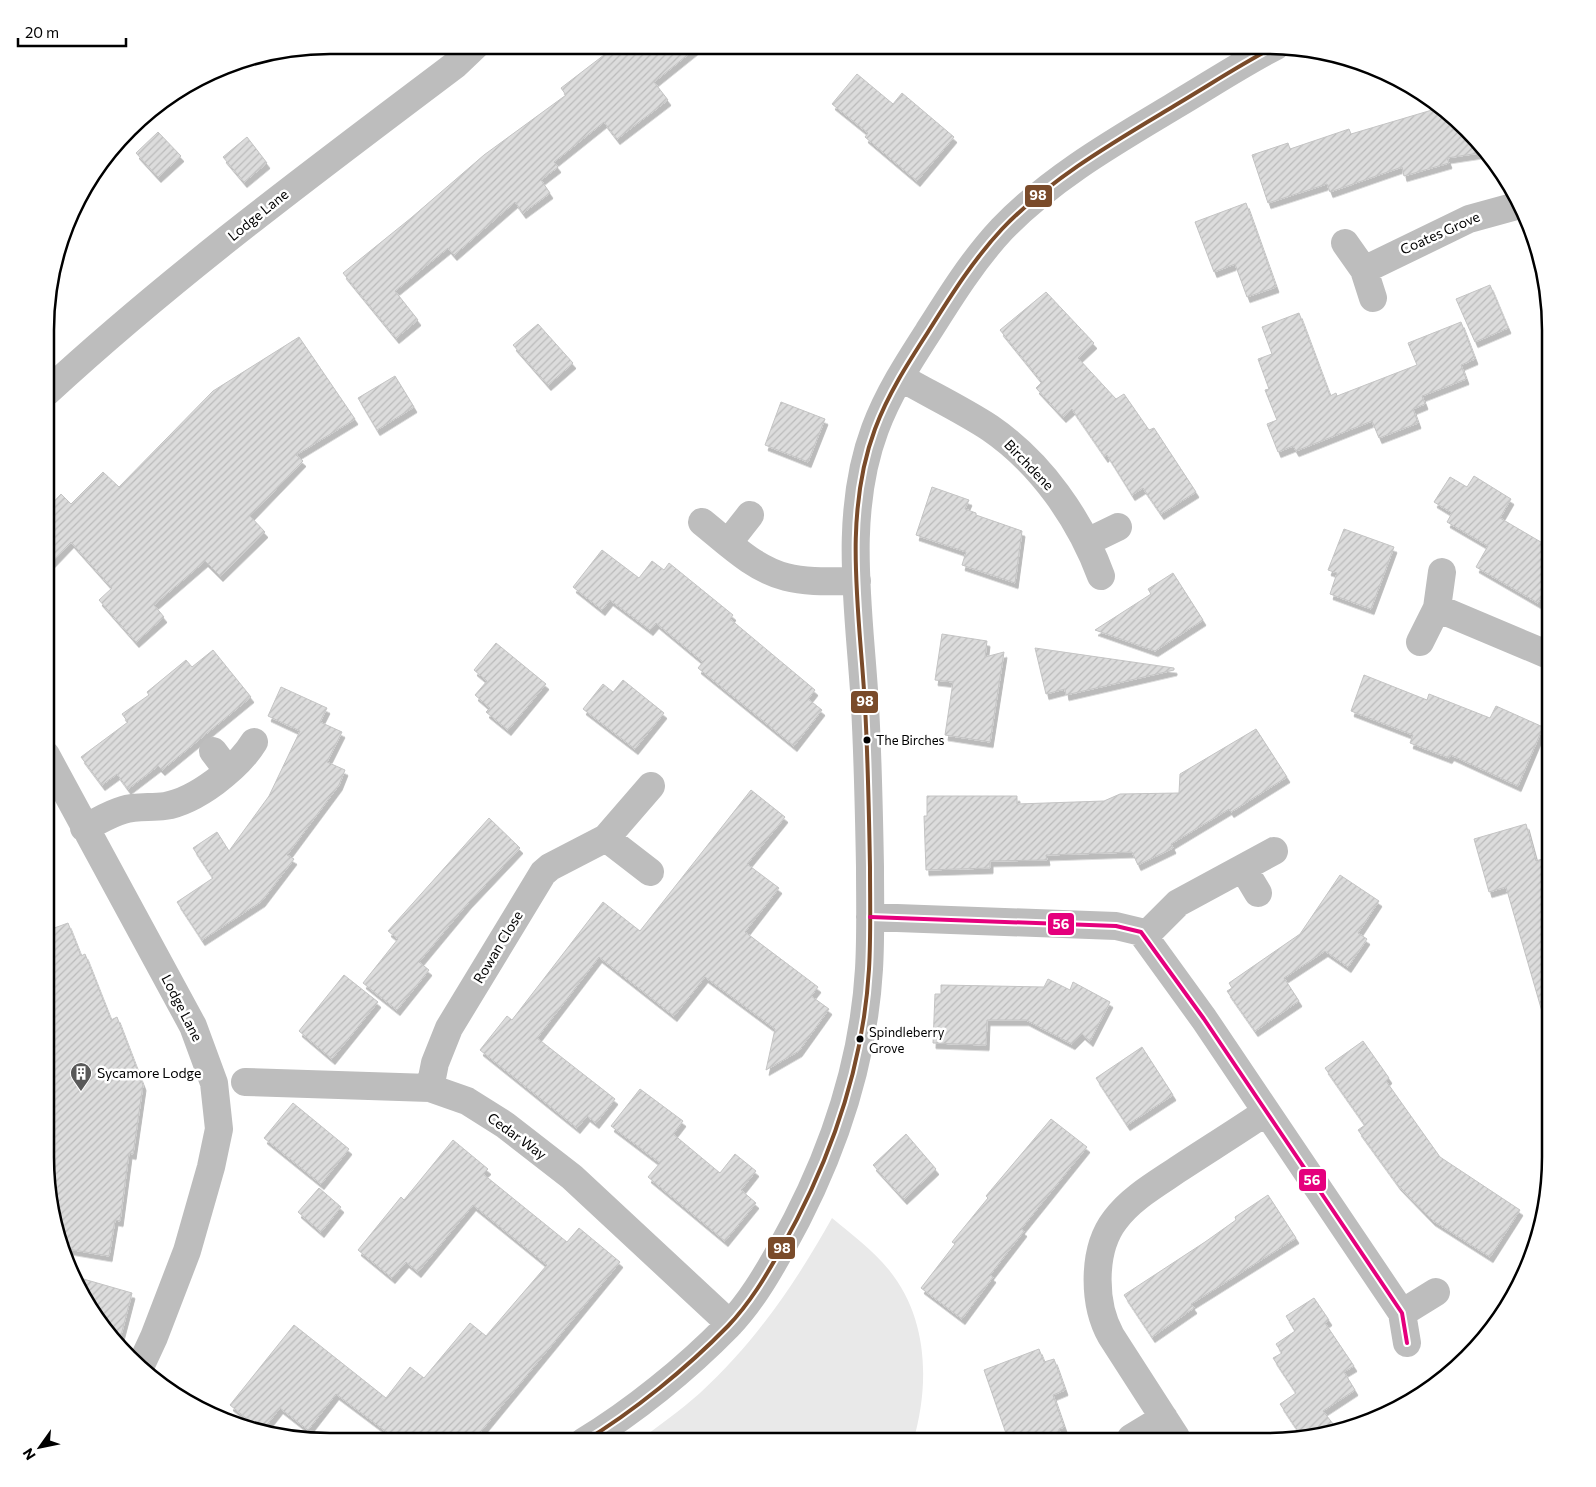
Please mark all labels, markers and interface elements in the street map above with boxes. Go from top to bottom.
scale bar [18,15,125,47]
text: 20 m [25,23,59,41]
line badge: 98 [1024,184,1053,208]
street label: Lodge Lane [224,185,291,244]
text: 98 [1029,186,1047,203]
street label: Coates Grove [1397,207,1482,258]
street label: Birchdene [1001,436,1058,494]
line badge: 98 [850,690,879,714]
text: 98 [856,692,874,709]
place label: The Birches [876,732,945,748]
marker: The Birches [862,735,872,745]
street label: Rowan Close [469,908,526,986]
line badge: 56 [1047,912,1075,936]
text: 56 [1053,915,1070,932]
street label: Lodge Lane [158,972,207,1044]
place label: Spindleberry Grove [869,1024,945,1056]
marker: Spindleberry Grove [855,1034,865,1044]
building icon: Sycamore Lodge [69,1061,93,1092]
place label: Sycamore Lodge [97,1064,201,1081]
street label: Cedar Way [485,1109,550,1163]
line badge: 56 [1298,1168,1327,1192]
text: 56 [1304,1171,1321,1188]
line badge: 98 [767,1236,796,1260]
text: 98 [773,1239,791,1256]
north arrow [15,1422,65,1472]
text: N [19,1445,39,1463]

